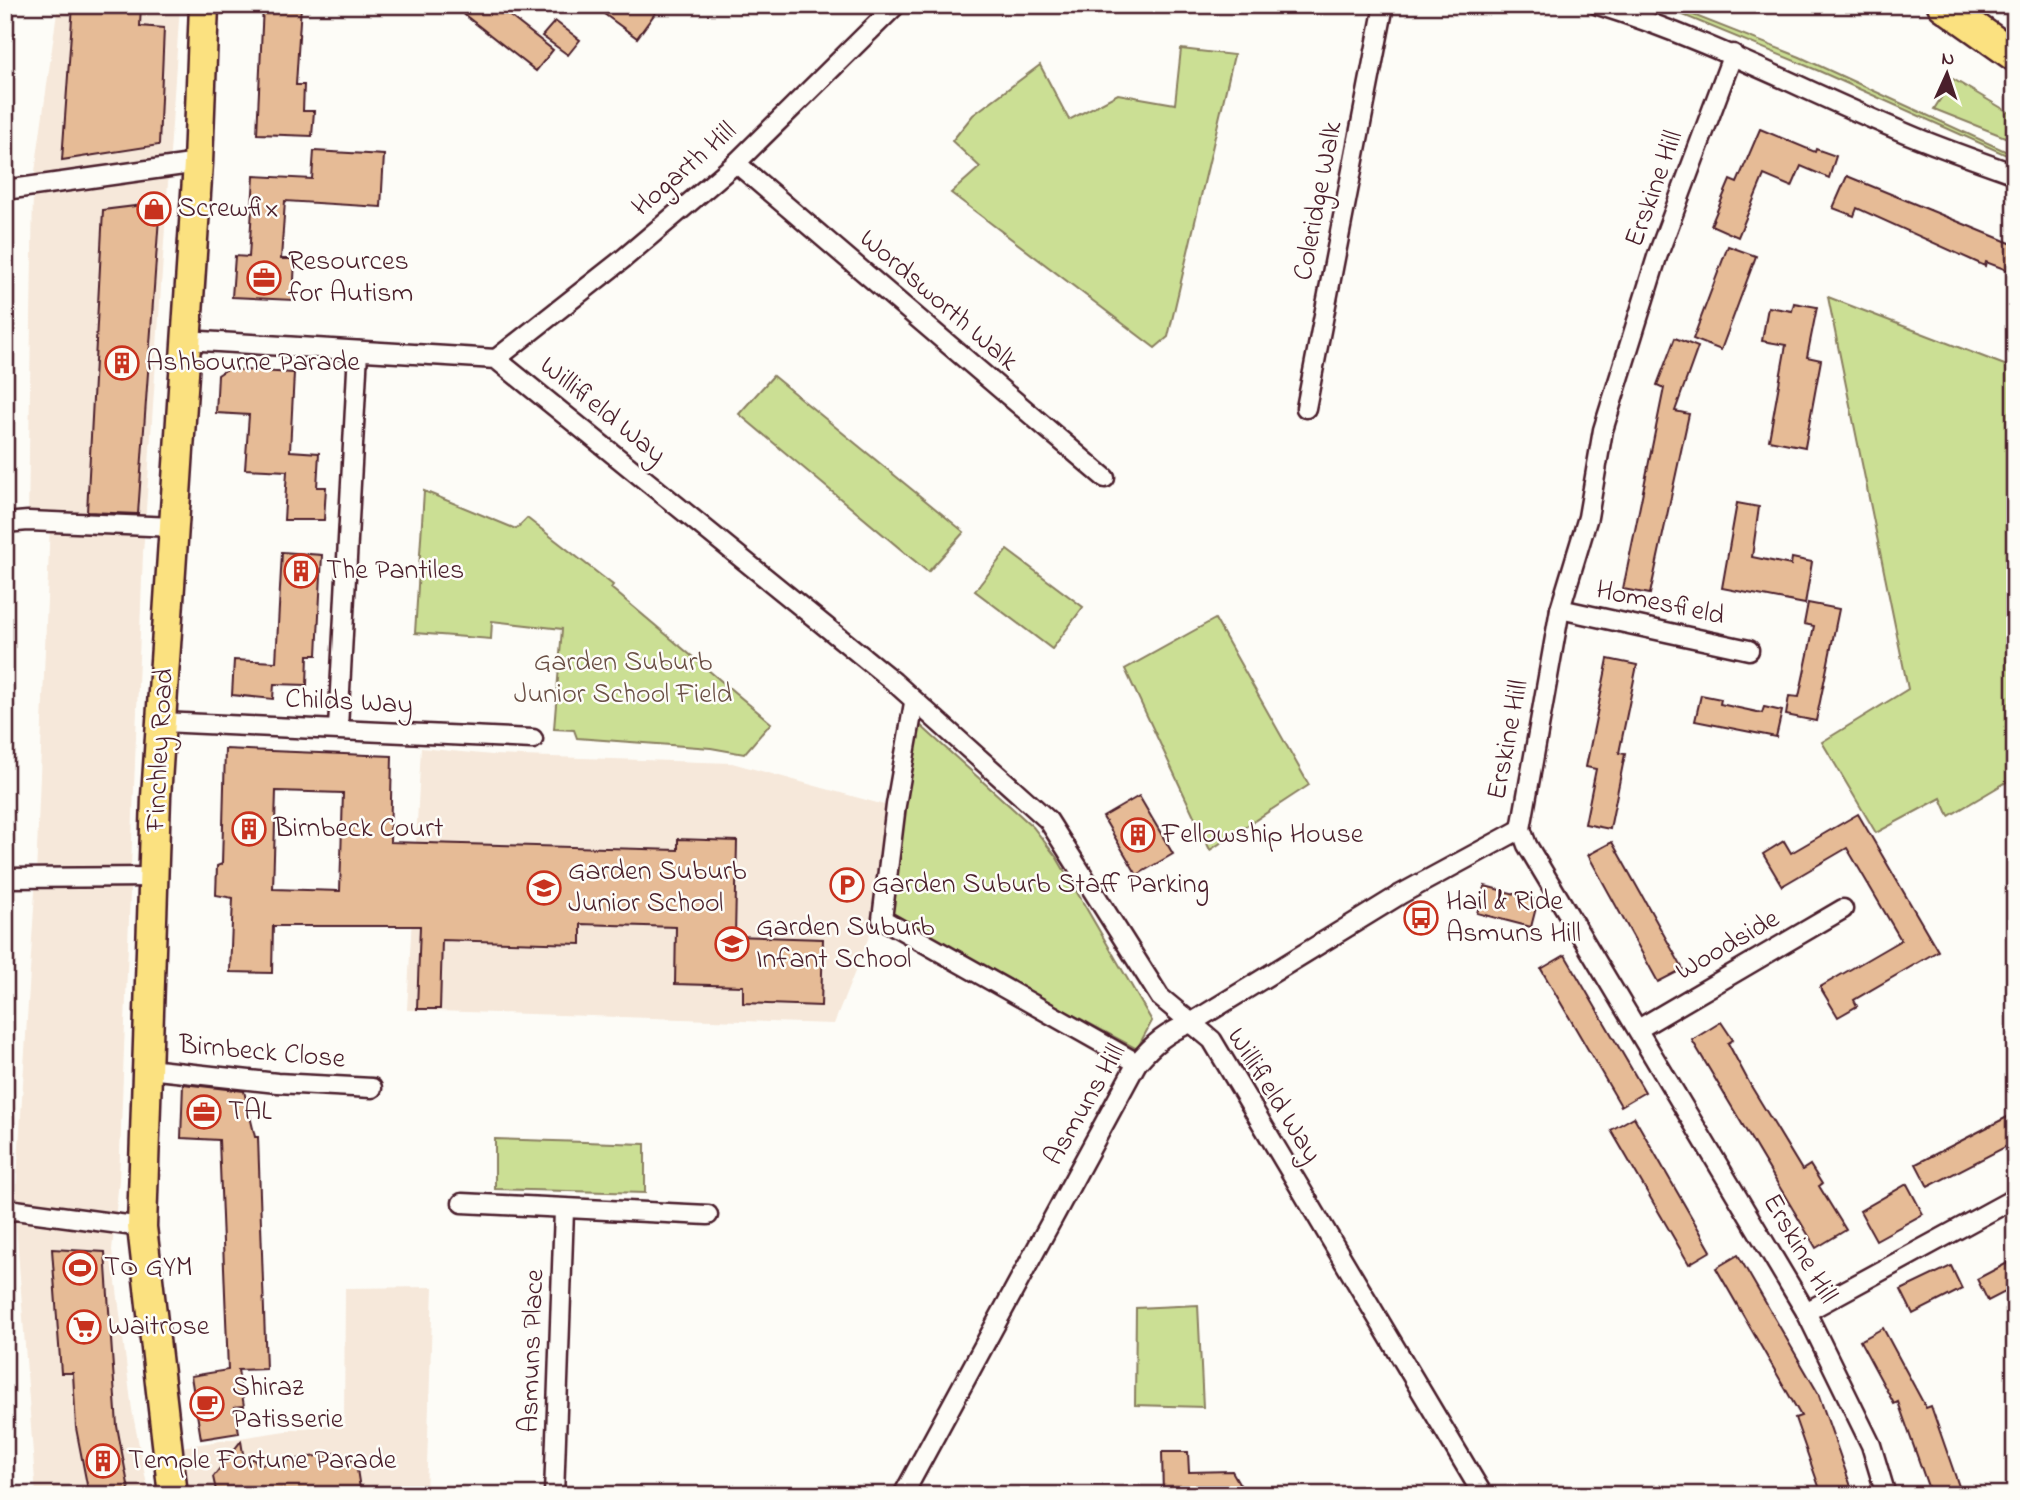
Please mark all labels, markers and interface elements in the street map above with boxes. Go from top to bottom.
north arrow [1912,38,1982,108]
text: N [1941,46,1955,73]
street label: Hogarth Hill [623,113,747,227]
street label: Coleridge Walk [1283,117,1355,284]
street label: Erskine Hill [1615,125,1695,253]
place label: Screwfix [178,189,279,230]
shop icon: Screwfix [135,190,173,228]
street label: Wordsworth Walk [849,220,1027,382]
place label: Resources for Autism [288,242,413,315]
office icon: Resources for Autism [245,259,283,297]
place label: Ashbourne Parade [146,343,360,384]
building icon: Ashbourne Parade [103,344,141,382]
street label: Willifield Way [530,347,674,475]
place label: The Pantiles [326,551,464,592]
building icon: The Pantiles [282,552,320,590]
street label: Homesfield [1592,570,1728,638]
park label: Garden Suburb Junior School Field [514,643,733,716]
street label: Finchley Road [136,667,186,834]
street label: Erskine Hill [1477,677,1541,803]
street label: Childs Way [284,679,414,727]
place label: Birnbeck Court [273,809,443,850]
building icon: Birnbeck Court [230,810,268,848]
place label: Fellowship House [1161,815,1364,856]
building icon: Fellowship House [1119,816,1157,854]
place label: Garden Suburb Junior School [568,852,747,925]
place label: Garden Suburb Staff Parking [872,865,1209,906]
parking icon: Garden Suburb Staff Parking [828,866,866,904]
school or university icon: Garden Suburb Junior School [525,869,563,907]
place label: Hail & Ride Asmuns Hill [1446,882,1581,955]
bus stop icon: Hail & Ride Asmuns Hill [1402,899,1440,937]
street label: Woodside [1668,899,1788,992]
place label: Garden Suburb Infant School [756,908,935,981]
school or university icon: Garden Suburb Infant School [713,925,751,963]
street label: Willifield Way [1215,1020,1331,1172]
street label: Birnbeck Close [176,1025,347,1081]
street label: Asmuns Hill [1035,1036,1137,1174]
place label: TAL [228,1092,272,1133]
office icon: TAL [185,1093,223,1131]
street label: Erskine Hill [1751,1186,1847,1312]
place label: TO GYM [104,1248,193,1289]
sports icon: TO GYM [61,1249,99,1287]
street label: Asmuns Place [510,1268,556,1433]
place label: Waitrose [108,1307,210,1348]
supermarket icon: Waitrose [65,1308,103,1346]
place label: Shiraz Patisserie [232,1368,344,1441]
cafe icon: Shiraz Patisserie [188,1385,226,1423]
place label: Temple Fortune Parade [128,1441,397,1482]
building icon: Temple Fortune Parade [84,1442,122,1480]

